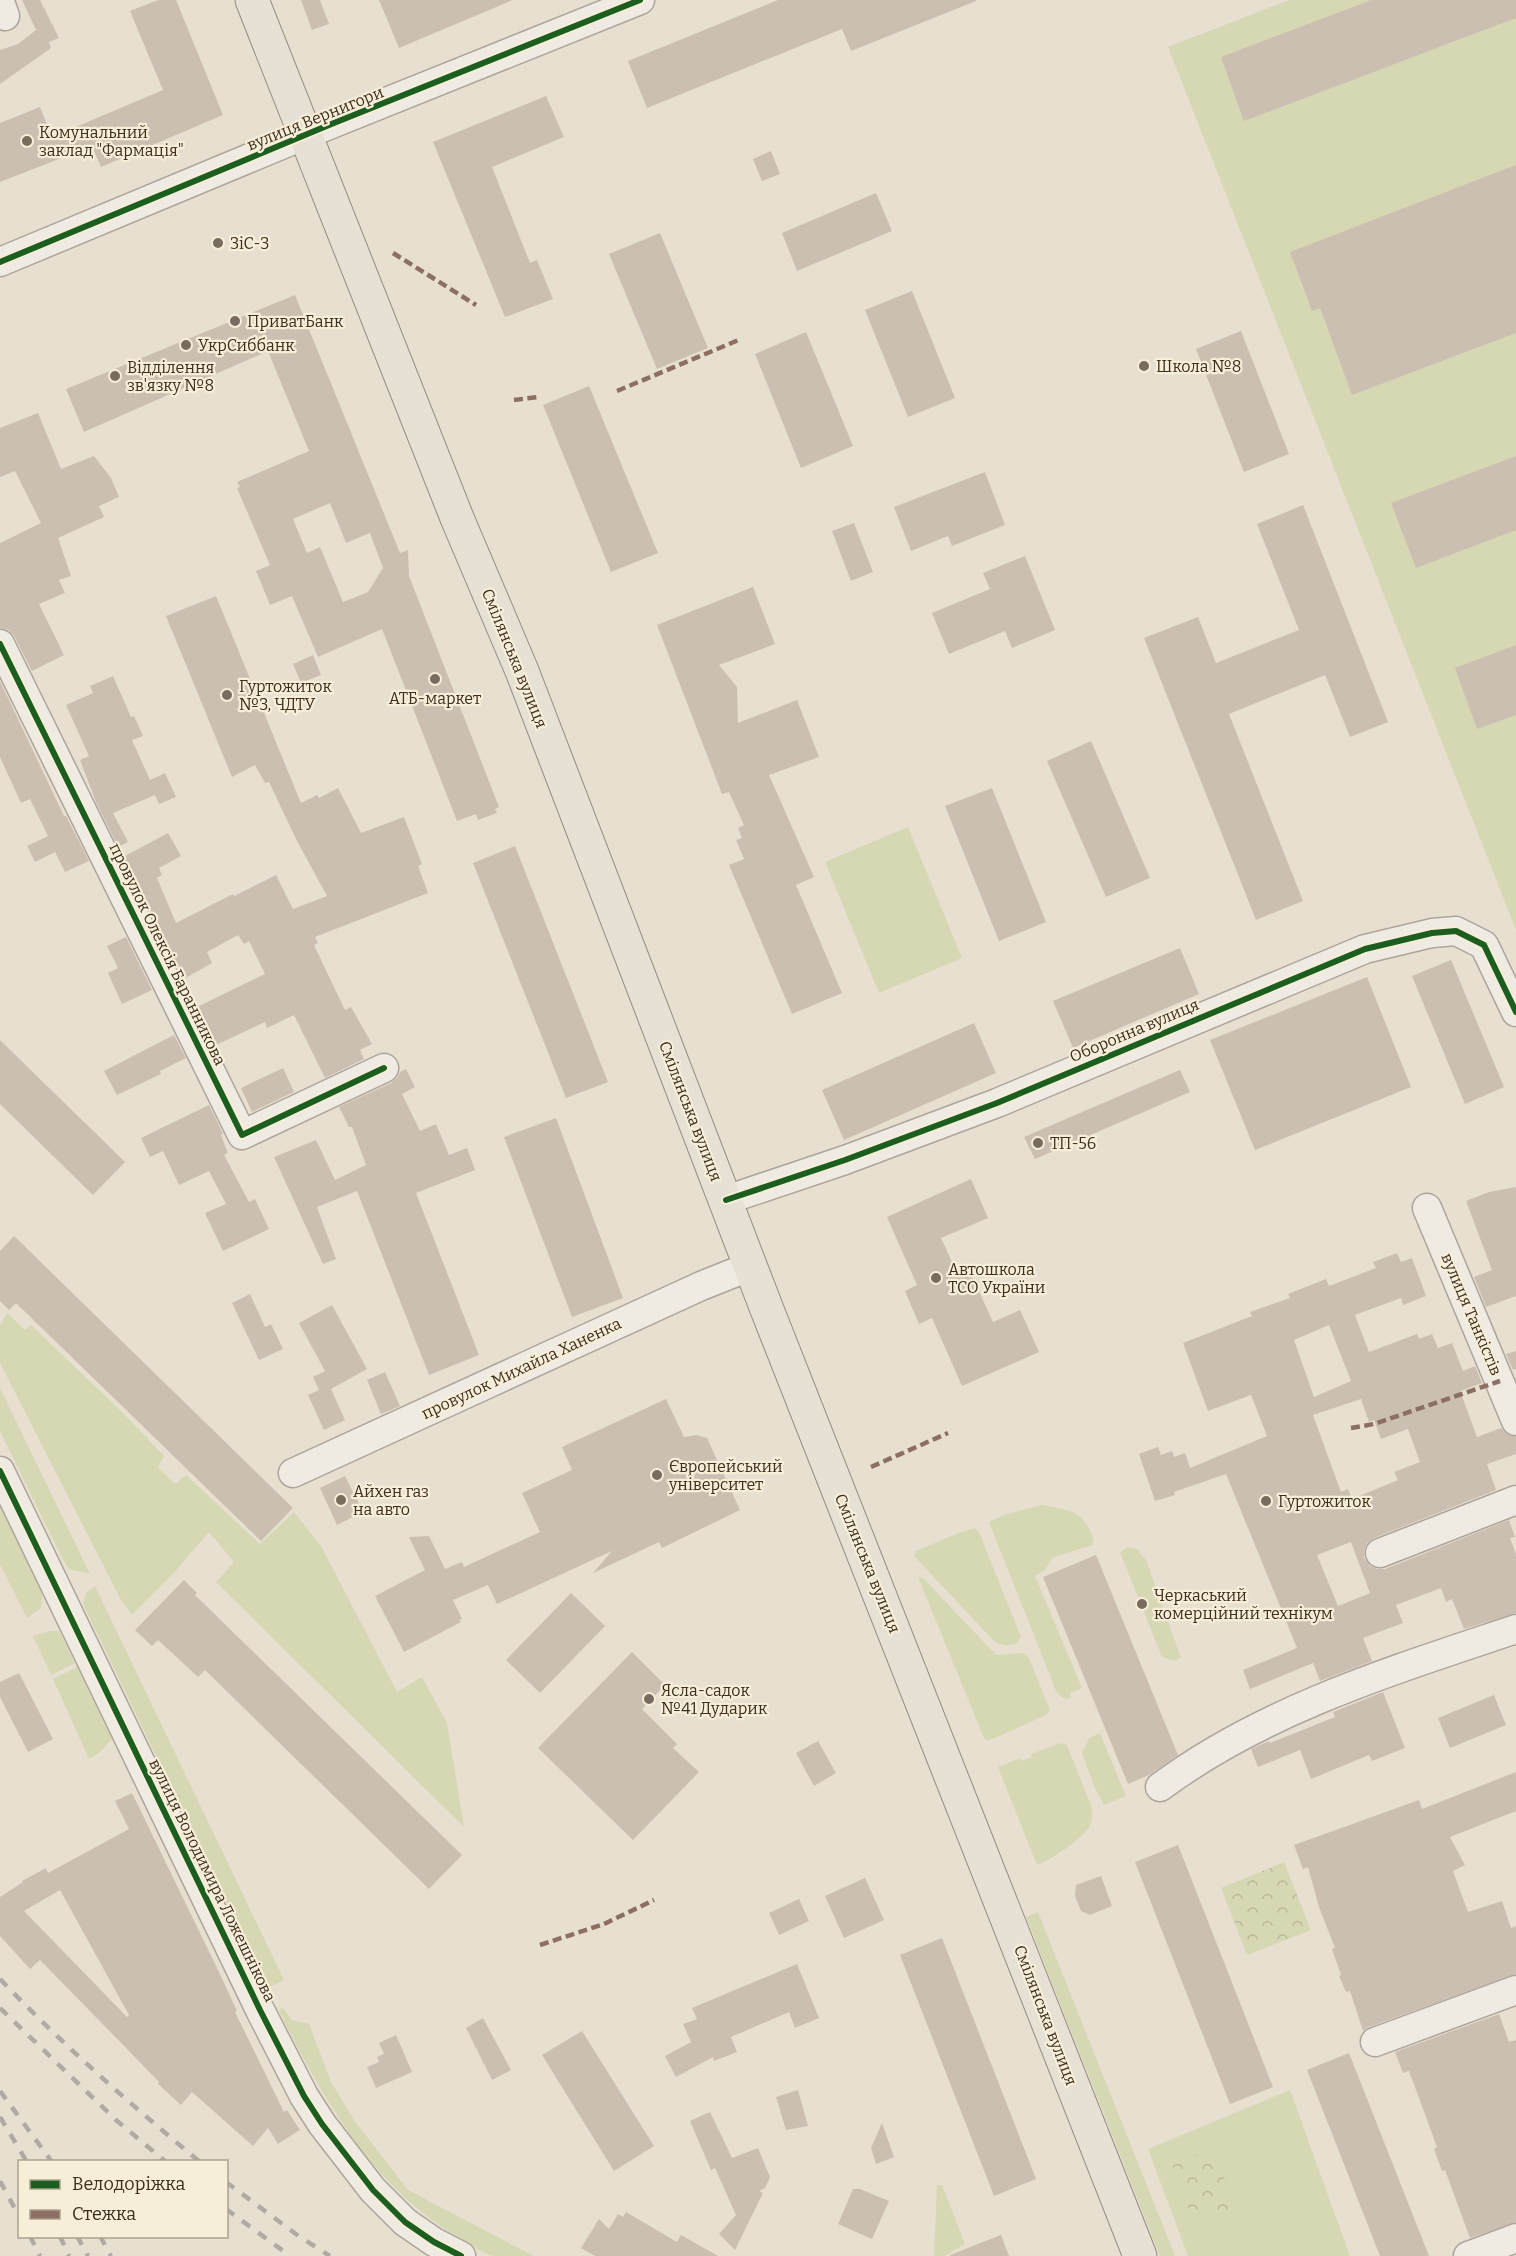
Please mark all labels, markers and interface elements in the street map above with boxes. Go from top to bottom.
street label: вулиця Вернигори [244,82,386,155]
place label: Комунальний заклад "Фармація" [39,123,184,160]
marker: Комунальний заклад "Фармація" [20,134,34,148]
place label: ЗіС-3 [230,234,269,253]
marker: ЗіС-3 [211,236,225,250]
place label: ПриватБанк [247,312,344,331]
marker: ПриватБанк [228,314,242,328]
place label: УкрСиббанк [198,336,295,355]
marker: УкрСиббанк [179,338,193,352]
place label: Школа №8 [1156,357,1241,376]
place label: Відділення зв'язку №8 [127,358,215,395]
marker: Школа №8 [1137,359,1151,373]
marker: Відділення зв'язку №8 [108,369,122,383]
street label: Смілянська вулиця [478,586,551,731]
marker: АТБ-маркет [428,672,442,686]
place label: Гуртожиток №3, ЧДТУ [239,677,333,714]
marker: Гуртожиток №3, ЧДТУ [220,688,234,702]
place label: АТБ-маркет [389,689,481,708]
street label: провулок Олексія Баранникова [105,840,230,1069]
street label: Оборонна вулиця [1067,995,1202,1066]
street label: Смілянська вулиця [655,1038,726,1184]
place label: ТП-56 [1050,1134,1096,1153]
marker: ТП-56 [1031,1136,1045,1150]
street label: вулиця Танкістів [1437,1250,1506,1378]
place label: Автошкола ТСО України [948,1260,1045,1297]
marker: Автошкола ТСО України [929,1271,943,1285]
street label: провулок Михайла Ханенка [418,1314,624,1423]
place label: Європейський університет [668,1457,783,1494]
marker: Європейський університет [650,1468,664,1482]
place label: Айхен газ на авто [353,1482,429,1519]
street label: Смілянська вулиця [831,1491,904,1636]
place label: Гуртожиток [1278,1492,1372,1511]
marker: Айхен газ на авто [334,1493,348,1507]
marker: Гуртожиток [1259,1494,1273,1508]
place label: Черкаський комерційний технікум [1154,1586,1333,1623]
marker: Черкаський комерційний технікум [1135,1597,1149,1611]
place label: Ясла-садок №41 Дударик [661,1681,768,1718]
marker: Ясла-садок №41 Дударик [642,1692,656,1706]
street label: вулиця Володимира Ложешнікова [145,1756,280,2005]
street label: Смілянська вулиця [1010,1942,1081,2088]
legend [18,2160,228,2238]
text: Велодоріжка [72,2173,185,2195]
text: Стежка [72,2203,136,2225]

